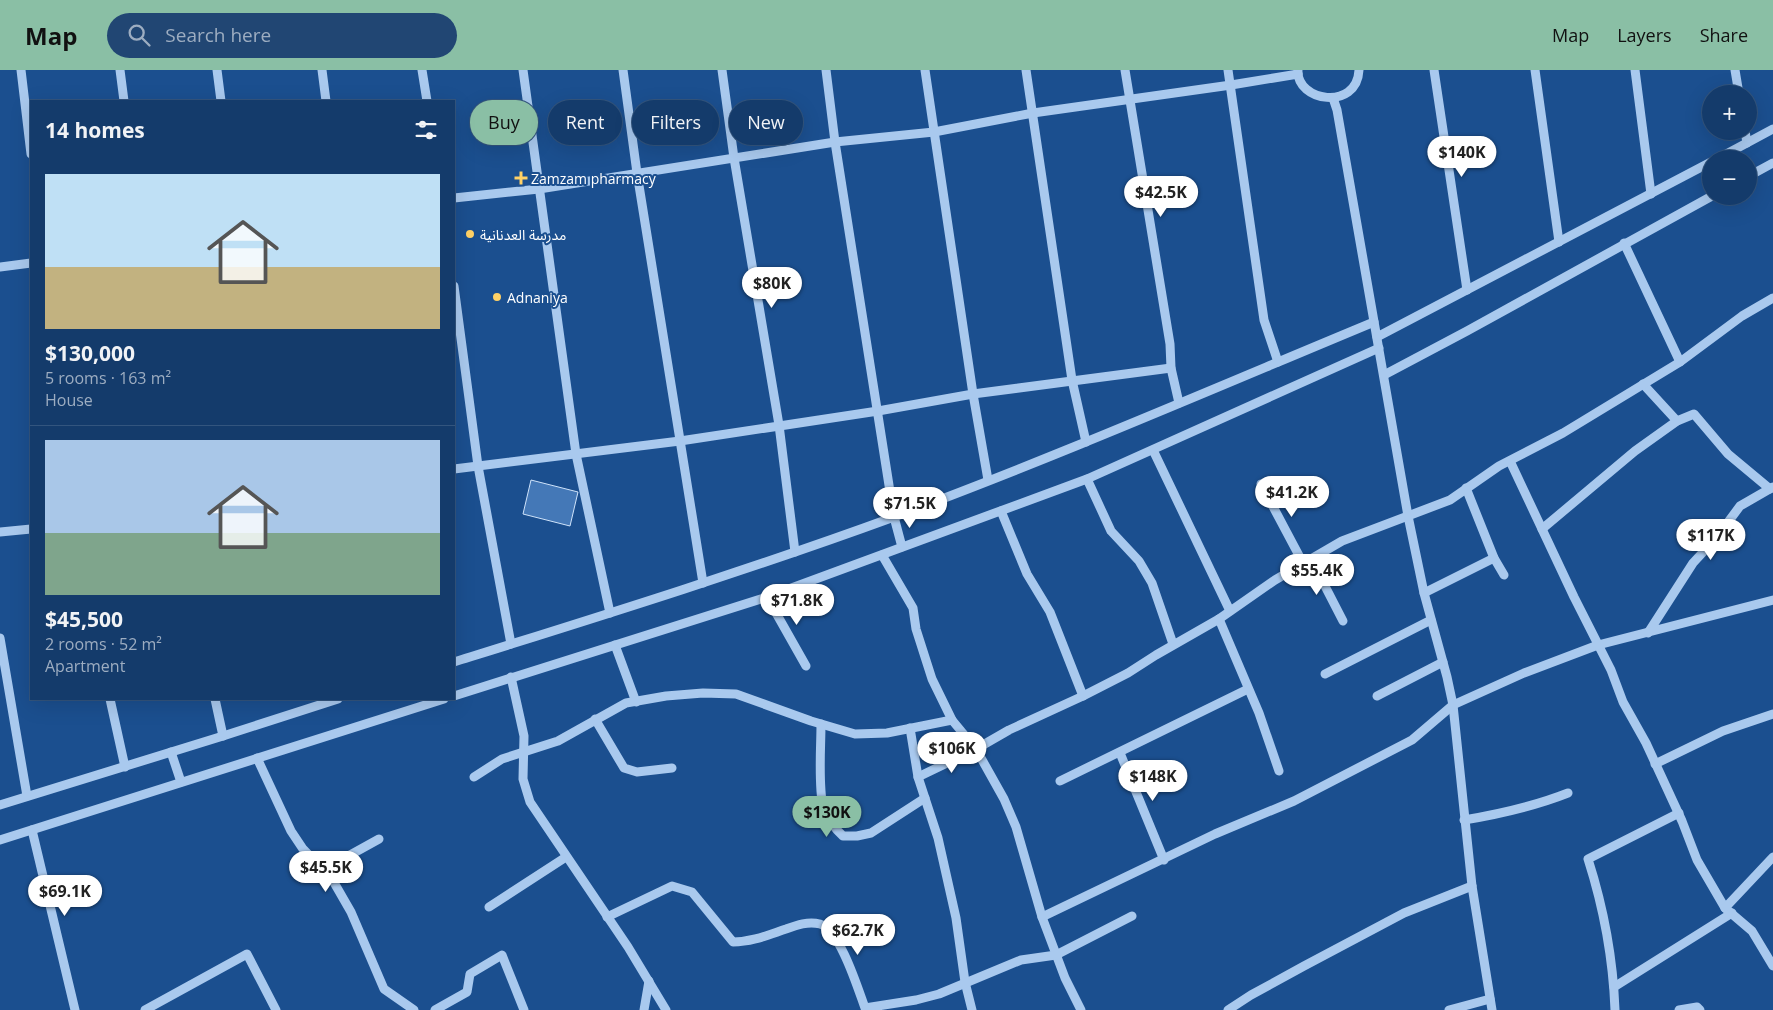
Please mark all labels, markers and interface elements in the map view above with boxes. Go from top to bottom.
search box [107,13,457,58]
text: Map [25,19,77,52]
icon: search [125,21,153,49]
text: Search here [165,22,271,48]
text: Map [1552,23,1589,47]
text: Layers [1617,23,1672,47]
text: Share [1700,23,1748,47]
map controls [1702,85,1757,205]
button: + [1702,85,1757,140]
chip: Buy [470,100,538,145]
chip: Rent [548,100,622,145]
chip: Filters [632,100,719,145]
chip: New [729,100,803,145]
text: 14 homes [45,116,145,144]
icon: filters [412,116,440,144]
pin: $140K [1427,136,1497,178]
text: $140K [1438,141,1486,163]
button: − [1702,150,1757,205]
place label: Zamzam pharmacy [531,169,657,188]
marker: Zamzam pharmacy [515,172,527,184]
pin: $42.5K [1120,176,1202,218]
text: $42.5K [1135,181,1187,203]
icon: home [198,207,288,297]
place label: مدرسة العدنانية [480,225,566,244]
marker: مدرسة العدنانية [464,228,476,240]
pin: $80K [742,266,802,309]
text: $80K [753,272,791,294]
place label: Adnaniya [507,288,568,307]
marker: Adnaniya [491,291,503,303]
text: $130,000 [45,339,135,367]
text: 5 rooms · 163 m² [45,367,171,389]
text: House [45,389,93,411]
icon: home [198,472,288,562]
pin: $41.2K [1251,476,1333,518]
text: $41.2K [1266,481,1318,503]
pin: $71.5K [869,486,951,529]
text: $71.5K [884,492,936,514]
pin: $117K [1676,518,1746,561]
text: $117K [1687,524,1735,546]
pin: $55.4K [1276,554,1358,596]
text: $55.4K [1291,559,1343,581]
pin: $71.8K [756,584,838,626]
text: $71.8K [771,589,823,611]
text: $45,500 [45,605,123,633]
text: 2 rooms · 52 m² [45,633,162,655]
text: Apartment [45,655,125,677]
pin: $106K [917,732,987,774]
text: $106K [928,737,976,759]
pin: $148K [1118,760,1188,802]
text: $148K [1129,765,1177,787]
pin: $130K [792,796,862,838]
text: $130K [803,801,851,823]
pin: $45.5K [285,850,367,893]
text: $45.5K [300,856,352,878]
pin: $69.1K [24,874,106,917]
text: $69.1K [39,880,91,902]
pin: $62.7K [817,914,899,956]
text: $62.7K [832,919,884,941]

